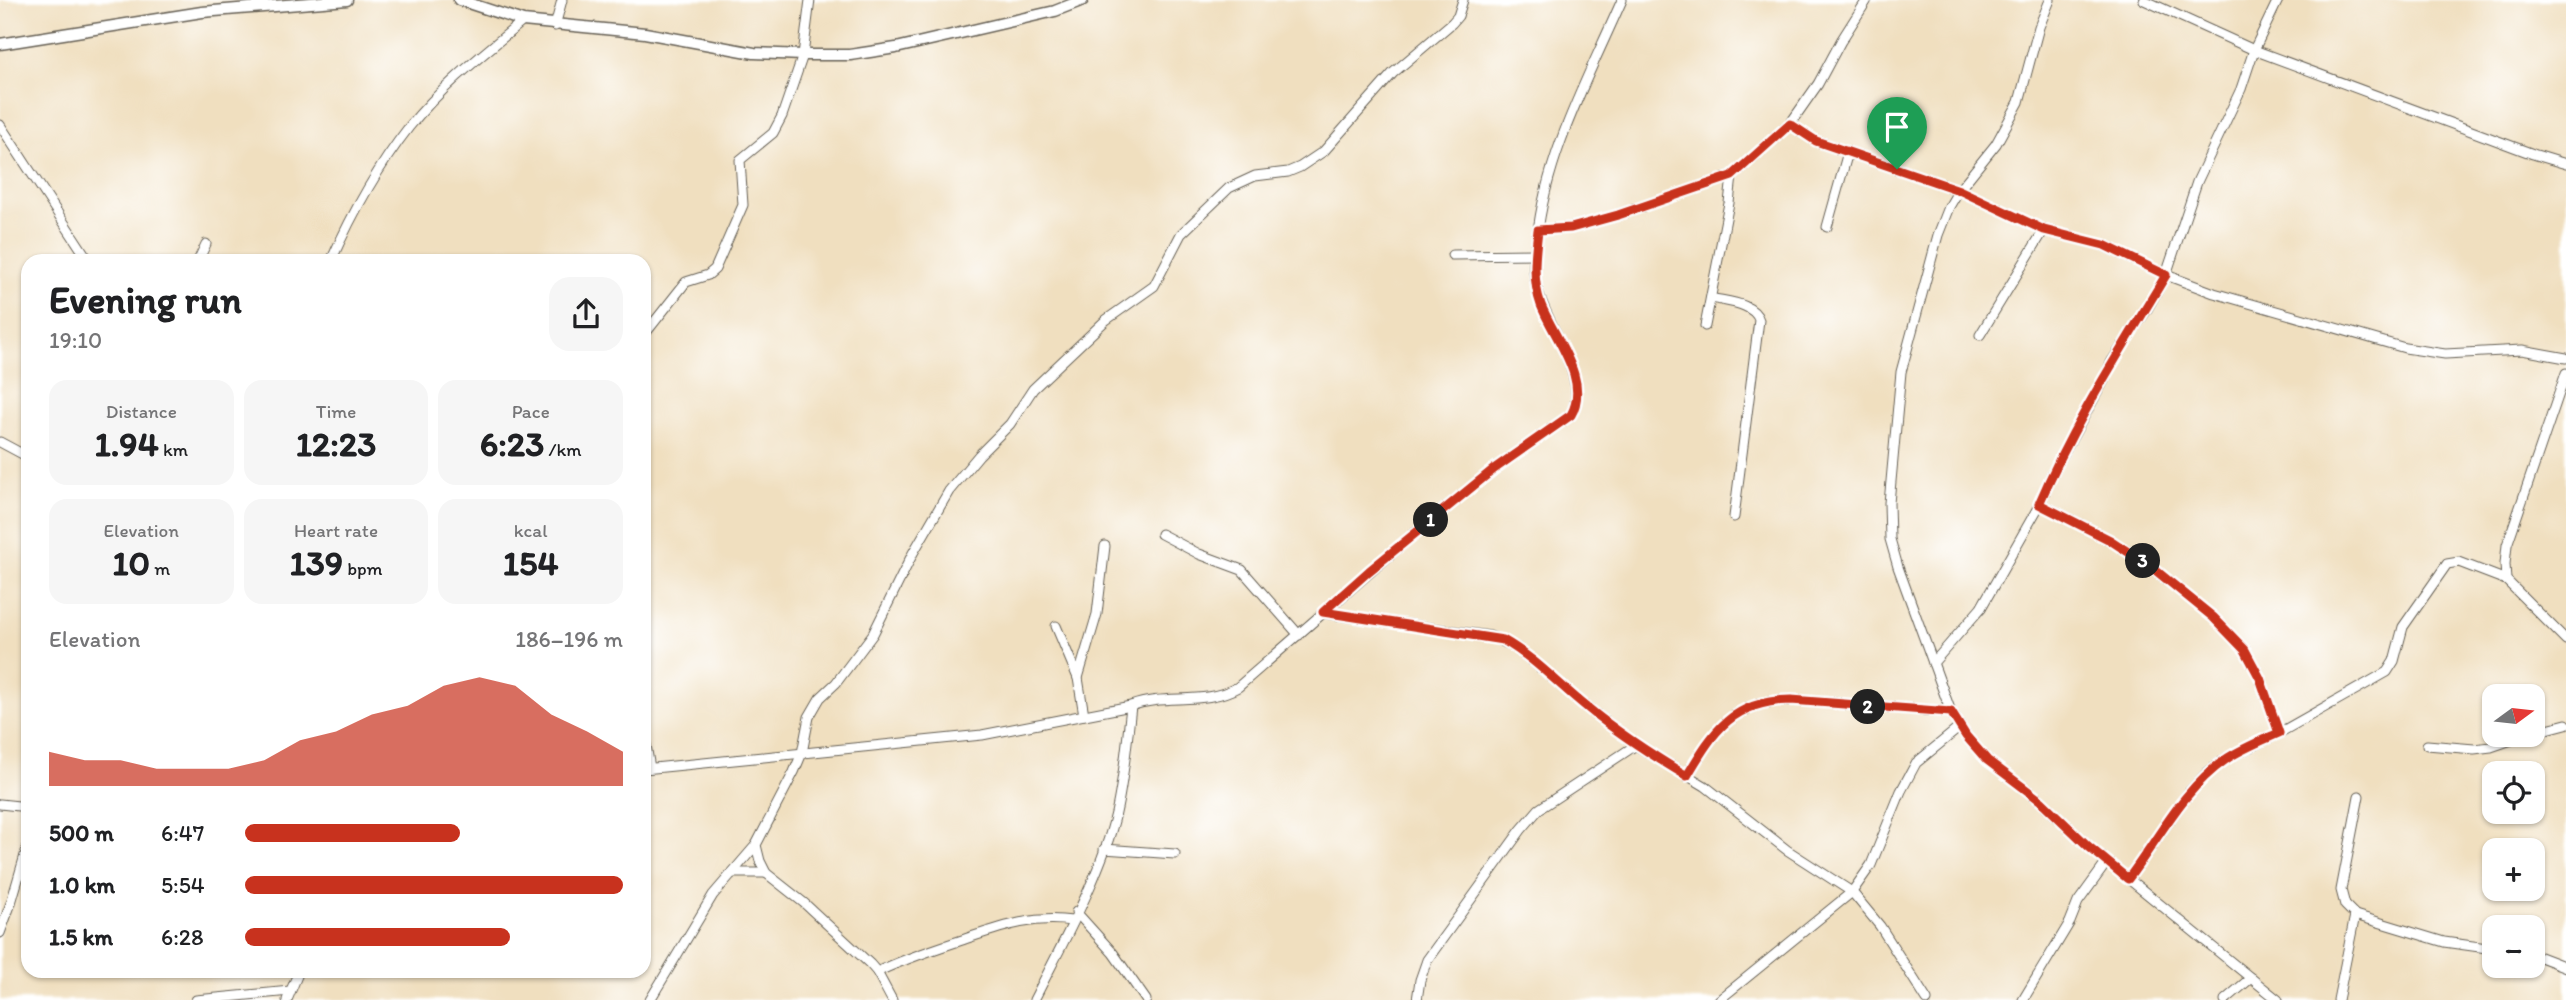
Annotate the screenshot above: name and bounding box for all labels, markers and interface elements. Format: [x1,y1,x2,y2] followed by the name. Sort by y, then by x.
[1867,97,1927,169] pin
[1878,108,1916,146] icon: arrive
[49,277,242,323] text: Evening run
[549,277,623,351] button: share
[49,326,102,354] text: 19:10
[106,400,177,423] text: Distance
[316,400,356,423] text: Time
[512,400,550,423] text: Pace
[95,423,159,465] text: 1.94
[296,423,376,465] text: 12:23
[480,423,544,465] text: 6:23
[159,438,188,461] text: km
[544,438,582,461] text: /km
[1414,503,1448,538] pin: 1
[1426,508,1435,531] text: 1
[104,519,179,542] text: Elevation
[294,519,378,542] text: Heart rate
[514,519,548,542] text: kcal
[112,542,150,584] text: 10
[289,542,343,584] text: 139
[503,542,558,584] text: 154
[2126,544,2160,578] pin: 3
[2137,549,2148,572] text: 3
[150,557,170,580] text: m
[343,557,383,580] text: bpm
[49,625,140,653] text: Elevation
[515,625,623,653] text: 186–196 m
[2482,684,2544,747] north arrow
[2482,684,2545,978] map controls
[1850,690,1885,724] pin: 2
[1863,695,1873,718] text: 2
[2482,761,2545,824] button: locate
[49,819,114,847] text: 500 m
[161,819,204,847] text: 6:47
[2482,838,2545,901] button: +
[49,871,115,899] text: 1.0 km
[161,871,205,899] text: 5:54
[2482,915,2545,978] button: −
[49,923,113,951] text: 1.5 km
[161,923,204,951] text: 6:28

